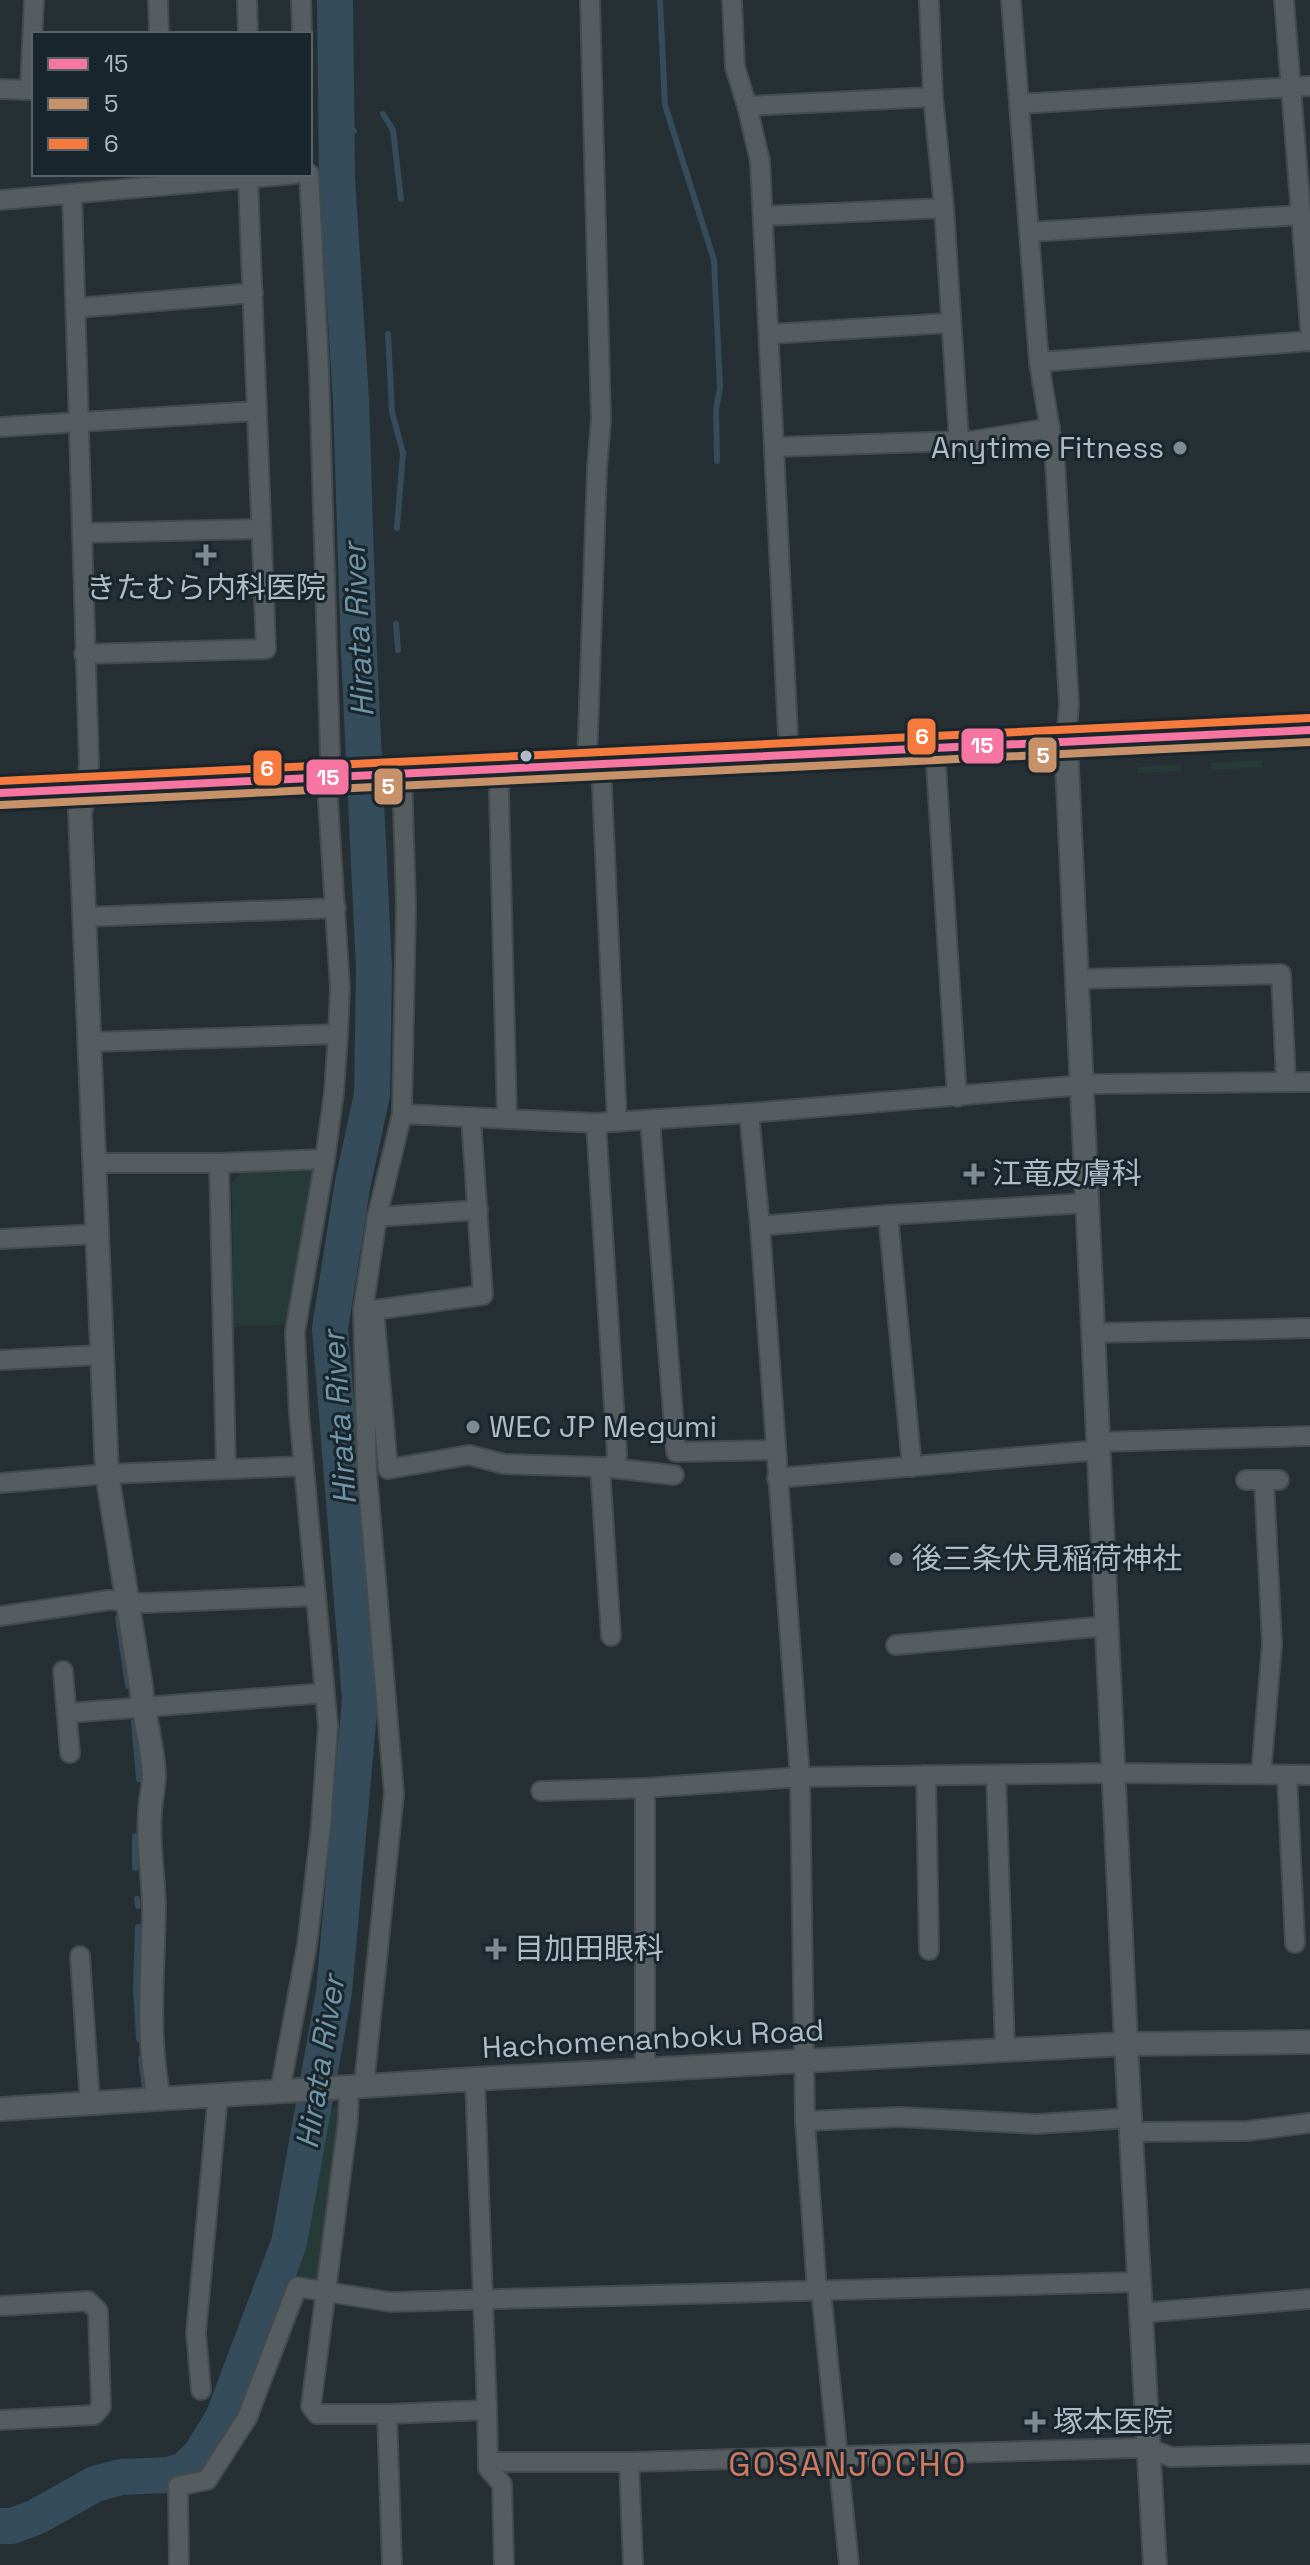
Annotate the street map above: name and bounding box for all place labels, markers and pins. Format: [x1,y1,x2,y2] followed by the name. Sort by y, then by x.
[931,428,1164,467] place label: Anytime Fitness
[1171,439,1189,457] marker: Anytime Fitness
[195,544,217,566] marker: きたむら内科医院
[86,568,326,607] place label: きたむら内科医院
[518,748,534,764] unlabelled marker
[992,1154,1142,1193] place label: 江竜皮膚科
[963,1163,985,1185] marker: 江竜皮膚科
[489,1407,717,1446] place label: WEC JP Megumi
[464,1418,482,1436] marker: WEC JP Megumi
[912,1539,1182,1578] place label: 後三条伏見稲荷神社
[887,1550,905,1568] marker: 後三条伏見稲荷神社
[514,1929,664,1968] place label: 目加田眼科
[485,1938,507,1960] marker: 目加田眼科
[1053,2402,1173,2441] place label: 塚本医院
[1024,2411,1046,2433] marker: 塚本医院

